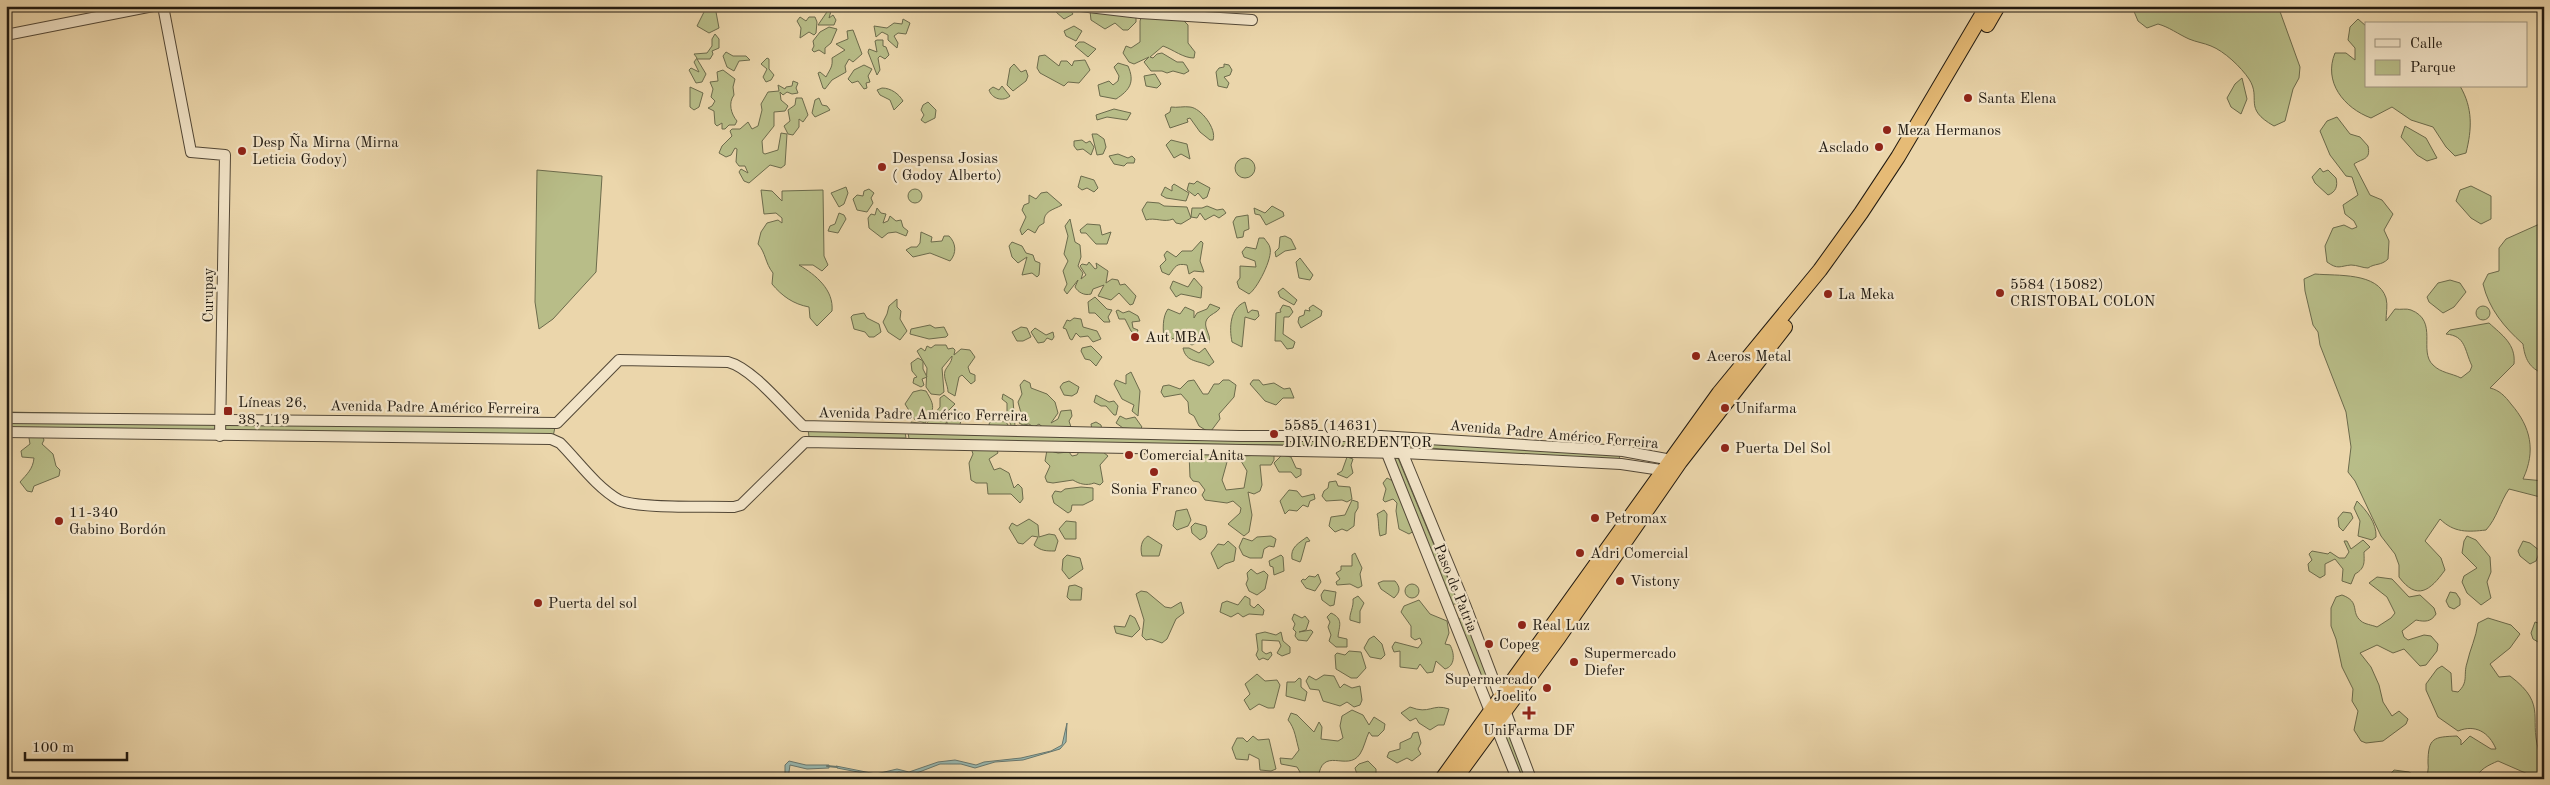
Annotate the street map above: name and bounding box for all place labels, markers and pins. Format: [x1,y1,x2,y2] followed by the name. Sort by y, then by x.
[1962,92,1974,104] marker: Santa Elena
[1978,92,2057,107] place label: Santa Elena
[1881,124,1893,136] marker: Meza Hermanos
[1897,124,2001,139] place label: Meza Hermanos
[252,133,399,168] place label: Desp Ña Mirna (Mirna Leticia Godoy)
[1818,141,1869,156] place label: Asclado
[1873,141,1885,153] marker: Asclado
[236,145,248,157] marker: Desp Ña Mirna (Mirna Leticia Godoy)
[892,152,1002,184] place label: Despensa Josias ( Godoy Alberto)
[876,161,888,173] marker: Despensa Josias ( Godoy Alberto)
[2010,278,2156,310] place label: 5584 (15082) CRISTOBAL COLON
[1994,287,2006,299] marker: 5584 (15082) CRISTOBAL COLON
[1822,288,1834,300] marker: La Meka
[1838,288,1895,303] place label: La Meka
[1129,331,1141,343] marker: Aut MBA
[1145,331,1208,346] place label: Aut MBA
[1690,350,1702,362] marker: Aceros Metal
[1706,350,1791,365] place label: Aceros Metal
[238,396,307,428] place label: Líneas 26, 38, 119
[1719,402,1731,414] marker: Unifarma
[1735,402,1797,417] place label: Unifarma
[222,405,234,417] marker: Líneas 26, 38, 119
[1284,419,1432,451] place label: 5585 (14631) DIVINO REDENTOR
[1268,428,1280,440] marker: 5585 (14631) DIVINO REDENTOR
[1719,442,1731,454] marker: Puerta Del Sol
[1735,442,1831,457] place label: Puerta Del Sol
[1123,449,1135,461] marker: Comercial Anita
[1139,449,1245,464] place label: Comercial Anita
[1148,466,1160,478] marker: Sonia Franco
[1111,483,1197,498] place label: Sonia Franco
[69,506,166,538] place label: 11-340 Gabino Bordón
[1589,512,1601,524] marker: Petromax
[1605,512,1667,527] place label: Petromax
[53,515,65,527] marker: 11-340 Gabino Bordón
[1574,547,1586,559] marker: Adri Comercial
[1590,547,1688,562] place label: Adri Comercial
[1614,575,1626,587] marker: Vistony
[1630,575,1680,590] place label: Vistony
[532,597,544,609] marker: Puerta del sol
[548,597,637,612] place label: Puerta del sol
[1516,619,1528,631] marker: Real Luz
[1532,619,1590,634] place label: Real Luz
[1483,638,1495,650] marker: Copeg
[1499,638,1539,653] place label: Copeg
[1584,647,1676,679] place label: Supermercado Diefer
[1568,656,1580,668] marker: Supermercado Diefer
[1445,673,1537,705] place label: Supermercado Joelito
[1541,682,1553,694] marker: Supermercado Joelito
[1523,707,1535,719] marker: UniFarma DF
[1483,724,1575,739] place label: UniFarma DF

